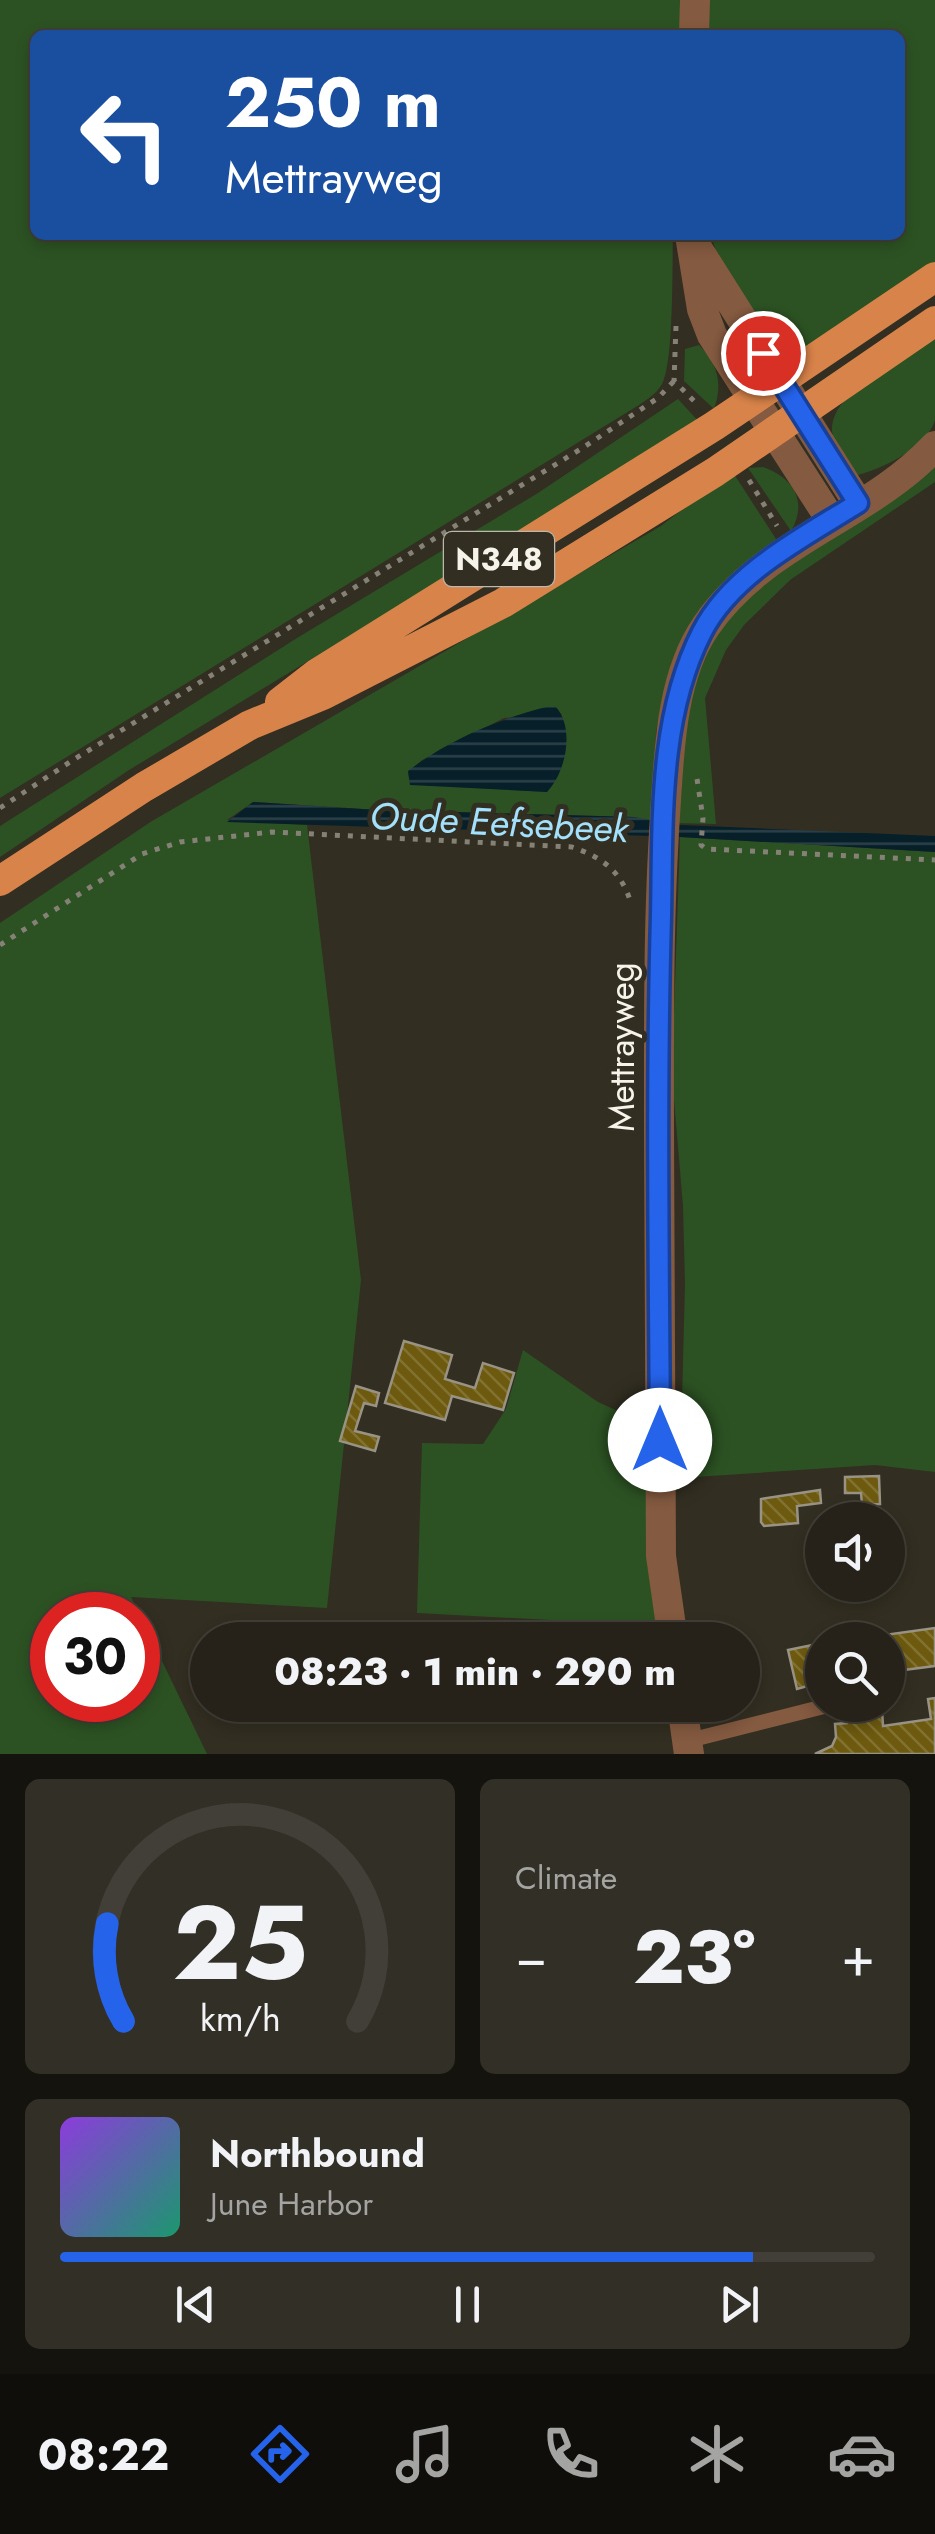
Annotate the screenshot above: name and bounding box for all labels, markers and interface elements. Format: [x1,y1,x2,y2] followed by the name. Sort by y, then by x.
[225,52,441,153] text: 250 m
[60,70,190,200] icon: left
[225,145,443,210] text: Mettrayweg
[721,311,806,396] pin
[736,326,791,381] icon: arrive
[444,532,554,586] road number: N348
[368,788,631,856] water label: Oude Eefsebeek
[597,962,647,1132] street label: Mettrayweg
[608,1388,712,1492] position arrow
[805,1502,905,1722] map controls
[805,1502,905,1602] button: sound
[30,1592,160,1722] speed limit sign: 30
[805,1622,905,1722] button: search
[274,1644,676,1699] text: 08:23 · 1 min · 290 m
[515,1855,617,1901] text: Climate
[172,1868,308,2018] text: 25
[633,1903,755,2011] text: 23°
[515,1917,547,1997] text: −
[841,1917,875,1997] text: +
[200,1993,280,2044] text: km/h
[210,2126,425,2181] text: Northbound
[210,2181,373,2227] text: June Harbor
[168,2277,223,2332] icon: previous
[440,2277,495,2332] icon: pause
[712,2277,767,2332] icon: next
[245,2419,315,2489] icon: directions
[390,2419,460,2489] icon: music
[536,2419,606,2489] icon: phone
[682,2419,752,2489] icon: climate
[827,2419,897,2489] icon: car
[38,2422,169,2487] text: 08:22

